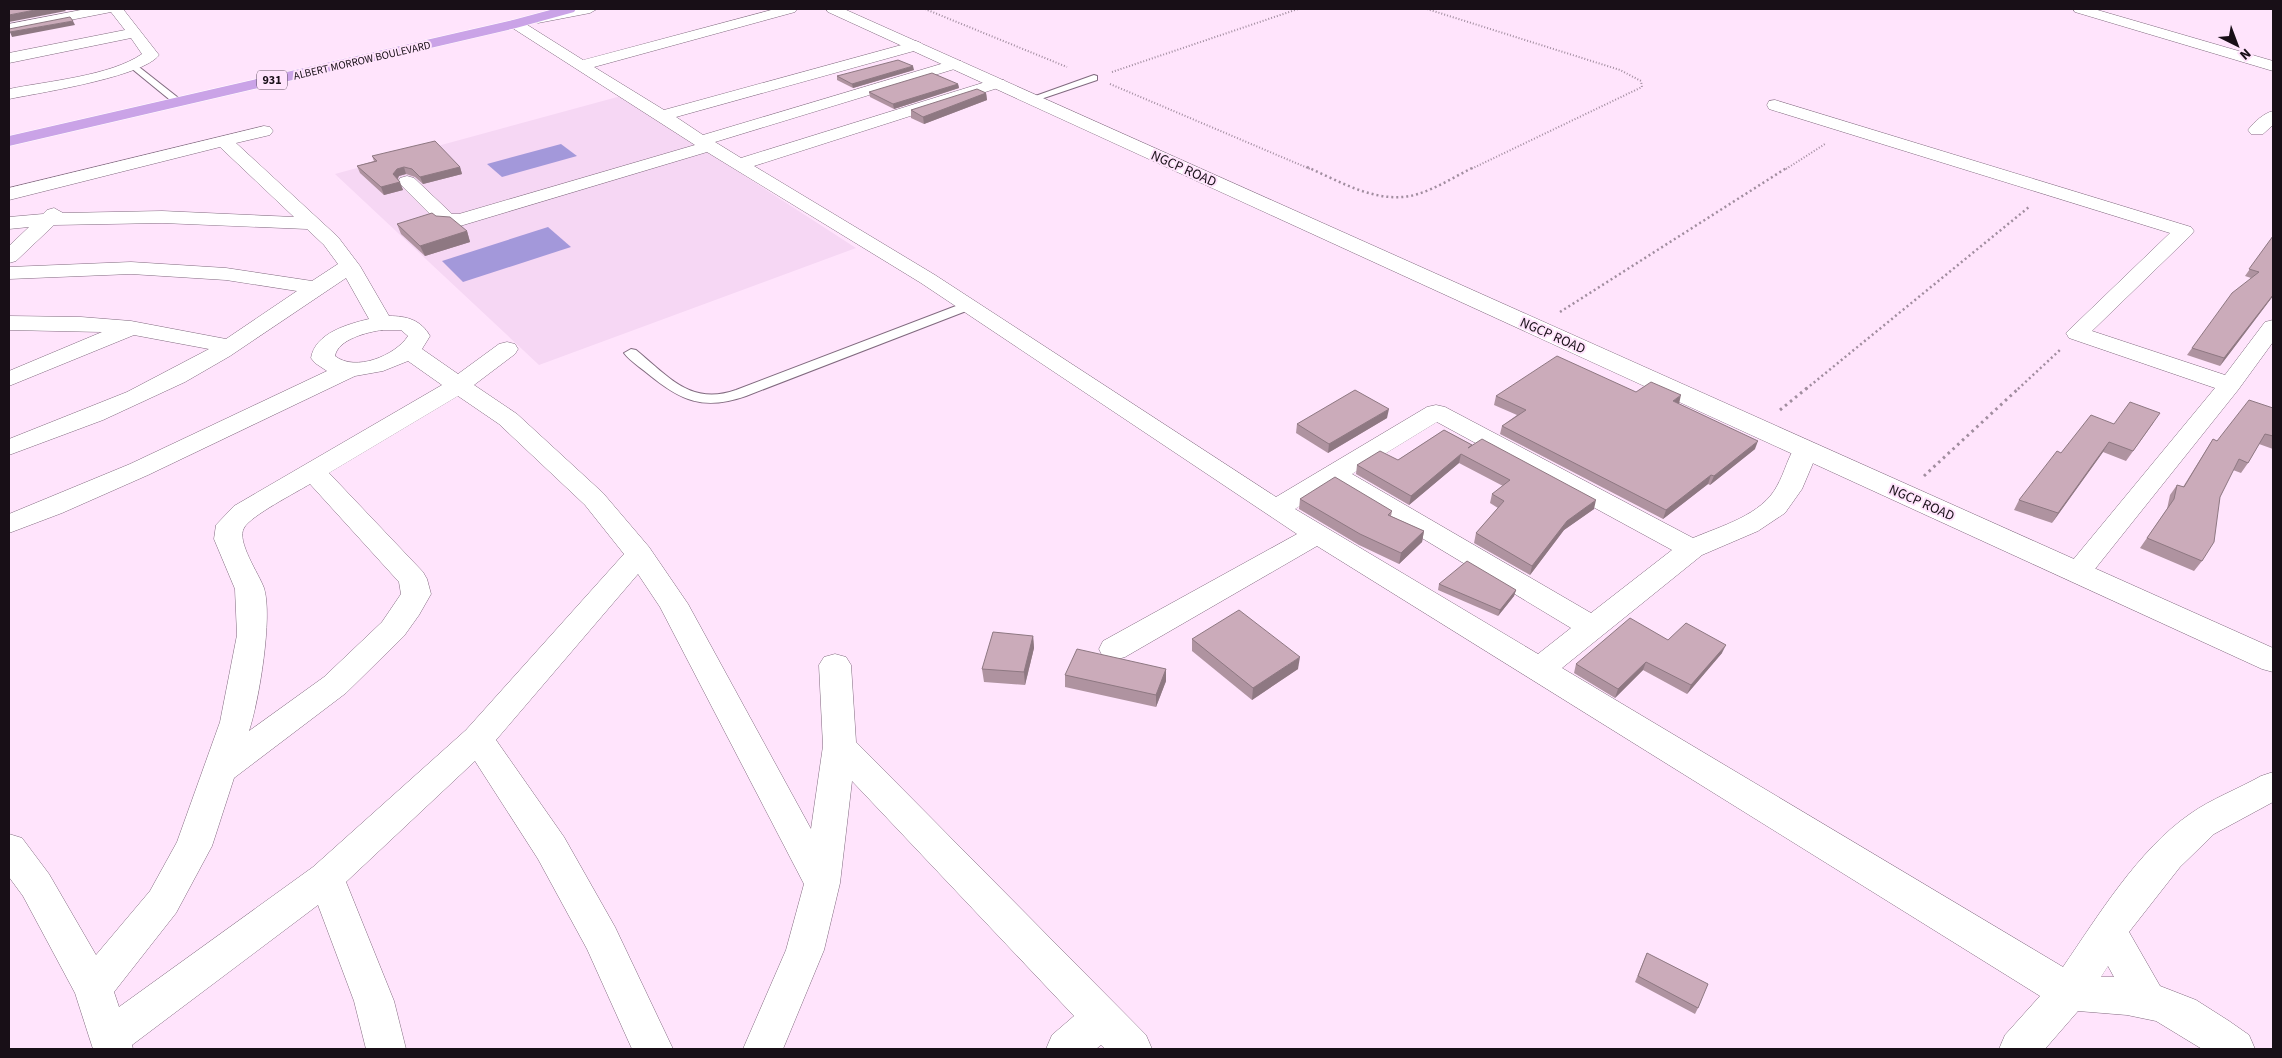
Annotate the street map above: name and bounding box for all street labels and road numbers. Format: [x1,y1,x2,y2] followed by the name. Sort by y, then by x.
[292,37,432,84] street label: ALBERT MORROW BOULEVARD
[257,70,287,90] road number: 931
[1148,146,1220,192] street label: NGCP ROAD
[1517,313,1589,359] street label: NGCP ROAD
[1886,480,1958,526] street label: NGCP ROAD

